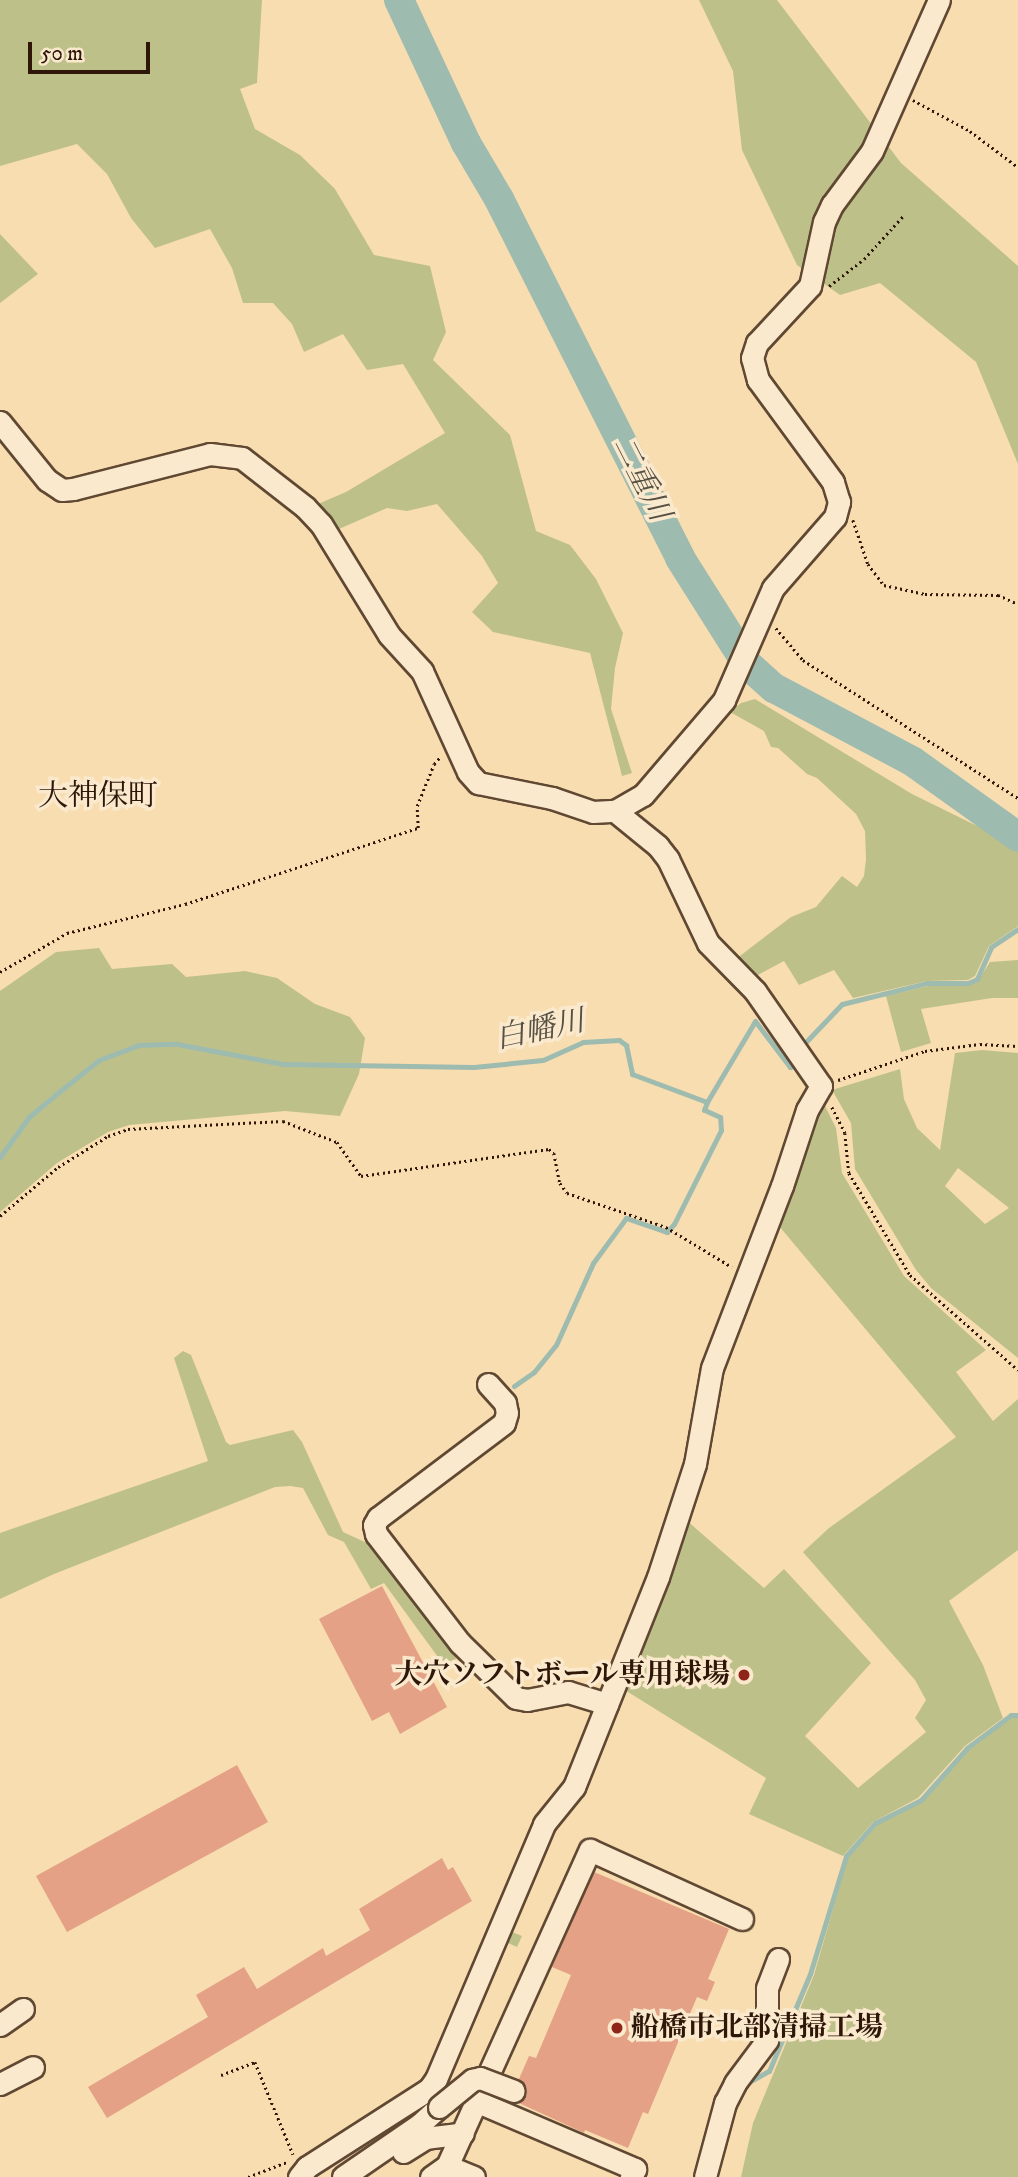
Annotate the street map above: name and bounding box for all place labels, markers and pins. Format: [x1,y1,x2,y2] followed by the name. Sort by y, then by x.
[394,1658,730,1692] place label: 大穴ソフトボール専用球場
[736,1667,752,1683] marker: 大穴ソフトボール専用球場
[631,2011,883,2045] place label: 船橋市北部清掃工場
[609,2020,625,2036] marker: 船橋市北部清掃工場

